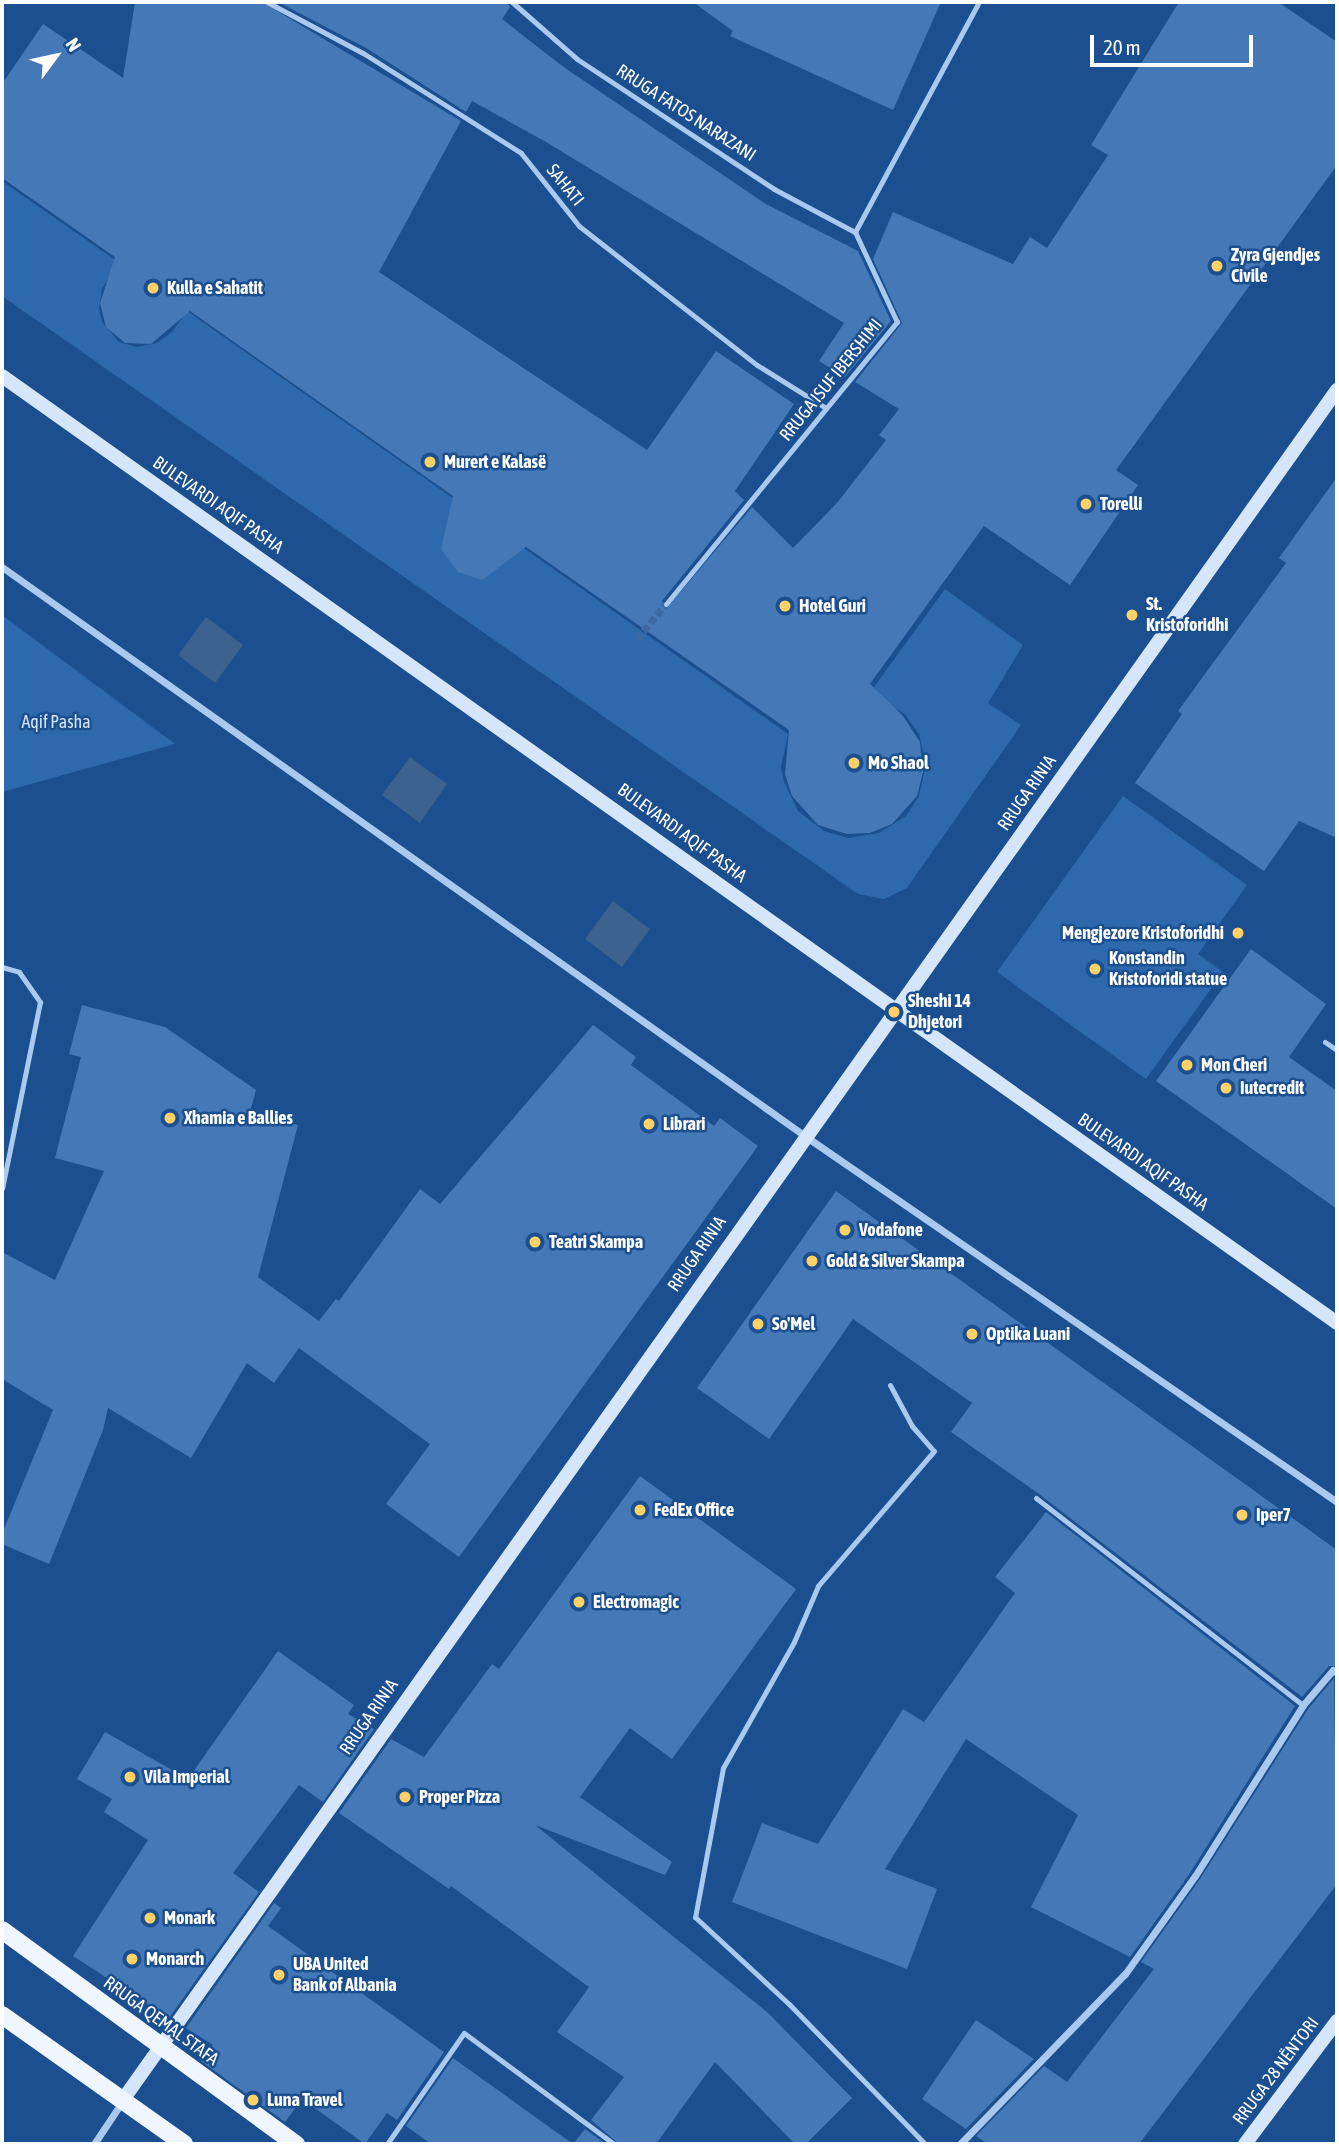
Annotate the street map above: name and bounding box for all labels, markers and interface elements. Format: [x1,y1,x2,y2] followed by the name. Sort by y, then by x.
[21,21,91,91] north arrow
[1094,21,1257,65] scale bar
[61,34,86,55] text: N
[1103,35,1141,59] text: 20 m
[612,60,760,166] street label: RRUGA FATOS NARAZANI
[542,160,588,210] street label: SAHATI
[1231,245,1320,288] place label: Zyra Gjendjes Civile
[1209,258,1225,274] marker: Zyra Gjendjes Civile
[167,277,263,299] place label: Kulla e Sahatit
[145,280,161,296] marker: Kulla e Sahatit
[775,315,887,445] street label: RRUGA ISUF IBERSHIMI
[444,451,546,473] place label: Murert e Kalasë
[148,452,288,558] street label: BULEVARDI AQIF PASHA
[422,454,438,470] marker: Murert e Kalasë
[1100,493,1142,515] place label: Torelli
[1078,496,1094,512] marker: Torelli
[1146,594,1228,636] place label: St. Kristoforidhi
[799,595,866,617] place label: Hotel Guri
[777,598,793,614] marker: Hotel Guri
[1124,607,1140,623] marker: St. Kristoforidhi
[21,711,91,733] park label: Aqif Pasha
[993,751,1061,835] street label: RRUGA RINIA
[868,752,929,774] place label: Mo Shaol
[846,755,862,771] marker: Mo Shaol
[613,779,751,887] street label: BULEVARDI AQIF PASHA
[1062,922,1224,944] place label: Mengjezore Kristoforidhi
[1230,925,1246,941] marker: Mengjezore Kristoforidhi
[1109,948,1227,990] place label: Konstandin Kristoforidi statue
[1087,961,1103,977] marker: Konstandin Kristoforidi statue
[908,991,971,1034] place label: Sheshi 14 Dhjetori
[886,1004,902,1020] marker: Sheshi 14 Dhjetori
[1201,1054,1267,1076] place label: Mon Cheri
[1179,1057,1195,1073] marker: Mon Cheri
[1240,1077,1304,1099] place label: Iutecredit
[1218,1080,1234,1096] marker: Iutecredit
[184,1107,293,1129] place label: Xhamia e Ballies
[1073,1109,1213,1215] street label: BULEVARDI AQIF PASHA
[162,1110,178,1126] marker: Xhamia e Ballies
[663,1113,705,1135] place label: Librari
[641,1116,657,1132] marker: Librari
[663,1212,731,1296] street label: RRUGA RINIA
[859,1219,923,1241] place label: Vodafone
[837,1222,853,1238] marker: Vodafone
[549,1231,643,1253] place label: Teatri Skampa
[527,1234,543,1250] marker: Teatri Skampa
[826,1250,965,1272] place label: Gold & Silver Skampa
[804,1253,820,1269] marker: Gold & Silver Skampa
[772,1313,815,1335] place label: So'Mel
[750,1316,766,1332] marker: So'Mel
[986,1323,1070,1345] place label: Optika Luani
[964,1326,980,1342] marker: Optika Luani
[654,1499,734,1521] place label: FedEx Office
[632,1502,648,1518] marker: FedEx Office
[1256,1504,1291,1526] place label: Iper7
[1234,1507,1250,1523] marker: Iper7
[593,1591,679,1613] place label: Electromagic
[571,1594,587,1610] marker: Electromagic
[335,1675,403,1759] street label: RRUGA RINIA
[144,1766,229,1788] place label: Vila Imperial
[122,1769,138,1785] marker: Vila Imperial
[419,1786,500,1808] place label: Proper Pizza
[397,1789,413,1805] marker: Proper Pizza
[164,1907,215,1929] place label: Monark
[142,1910,158,1926] marker: Monark
[146,1948,204,1970] place label: Monarch
[124,1951,140,1967] marker: Monarch
[293,1954,397,1996] place label: UBA United Bank of Albania
[271,1967,287,1983] marker: UBA United Bank of Albania
[99,1972,223,2070] street label: RRUGA QEMAL STAFA
[1228,2013,1324,2129] street label: RRUGA 28 NËNTORI
[267,2089,343,2111] place label: Luna Travel
[245,2092,261,2108] marker: Luna Travel

